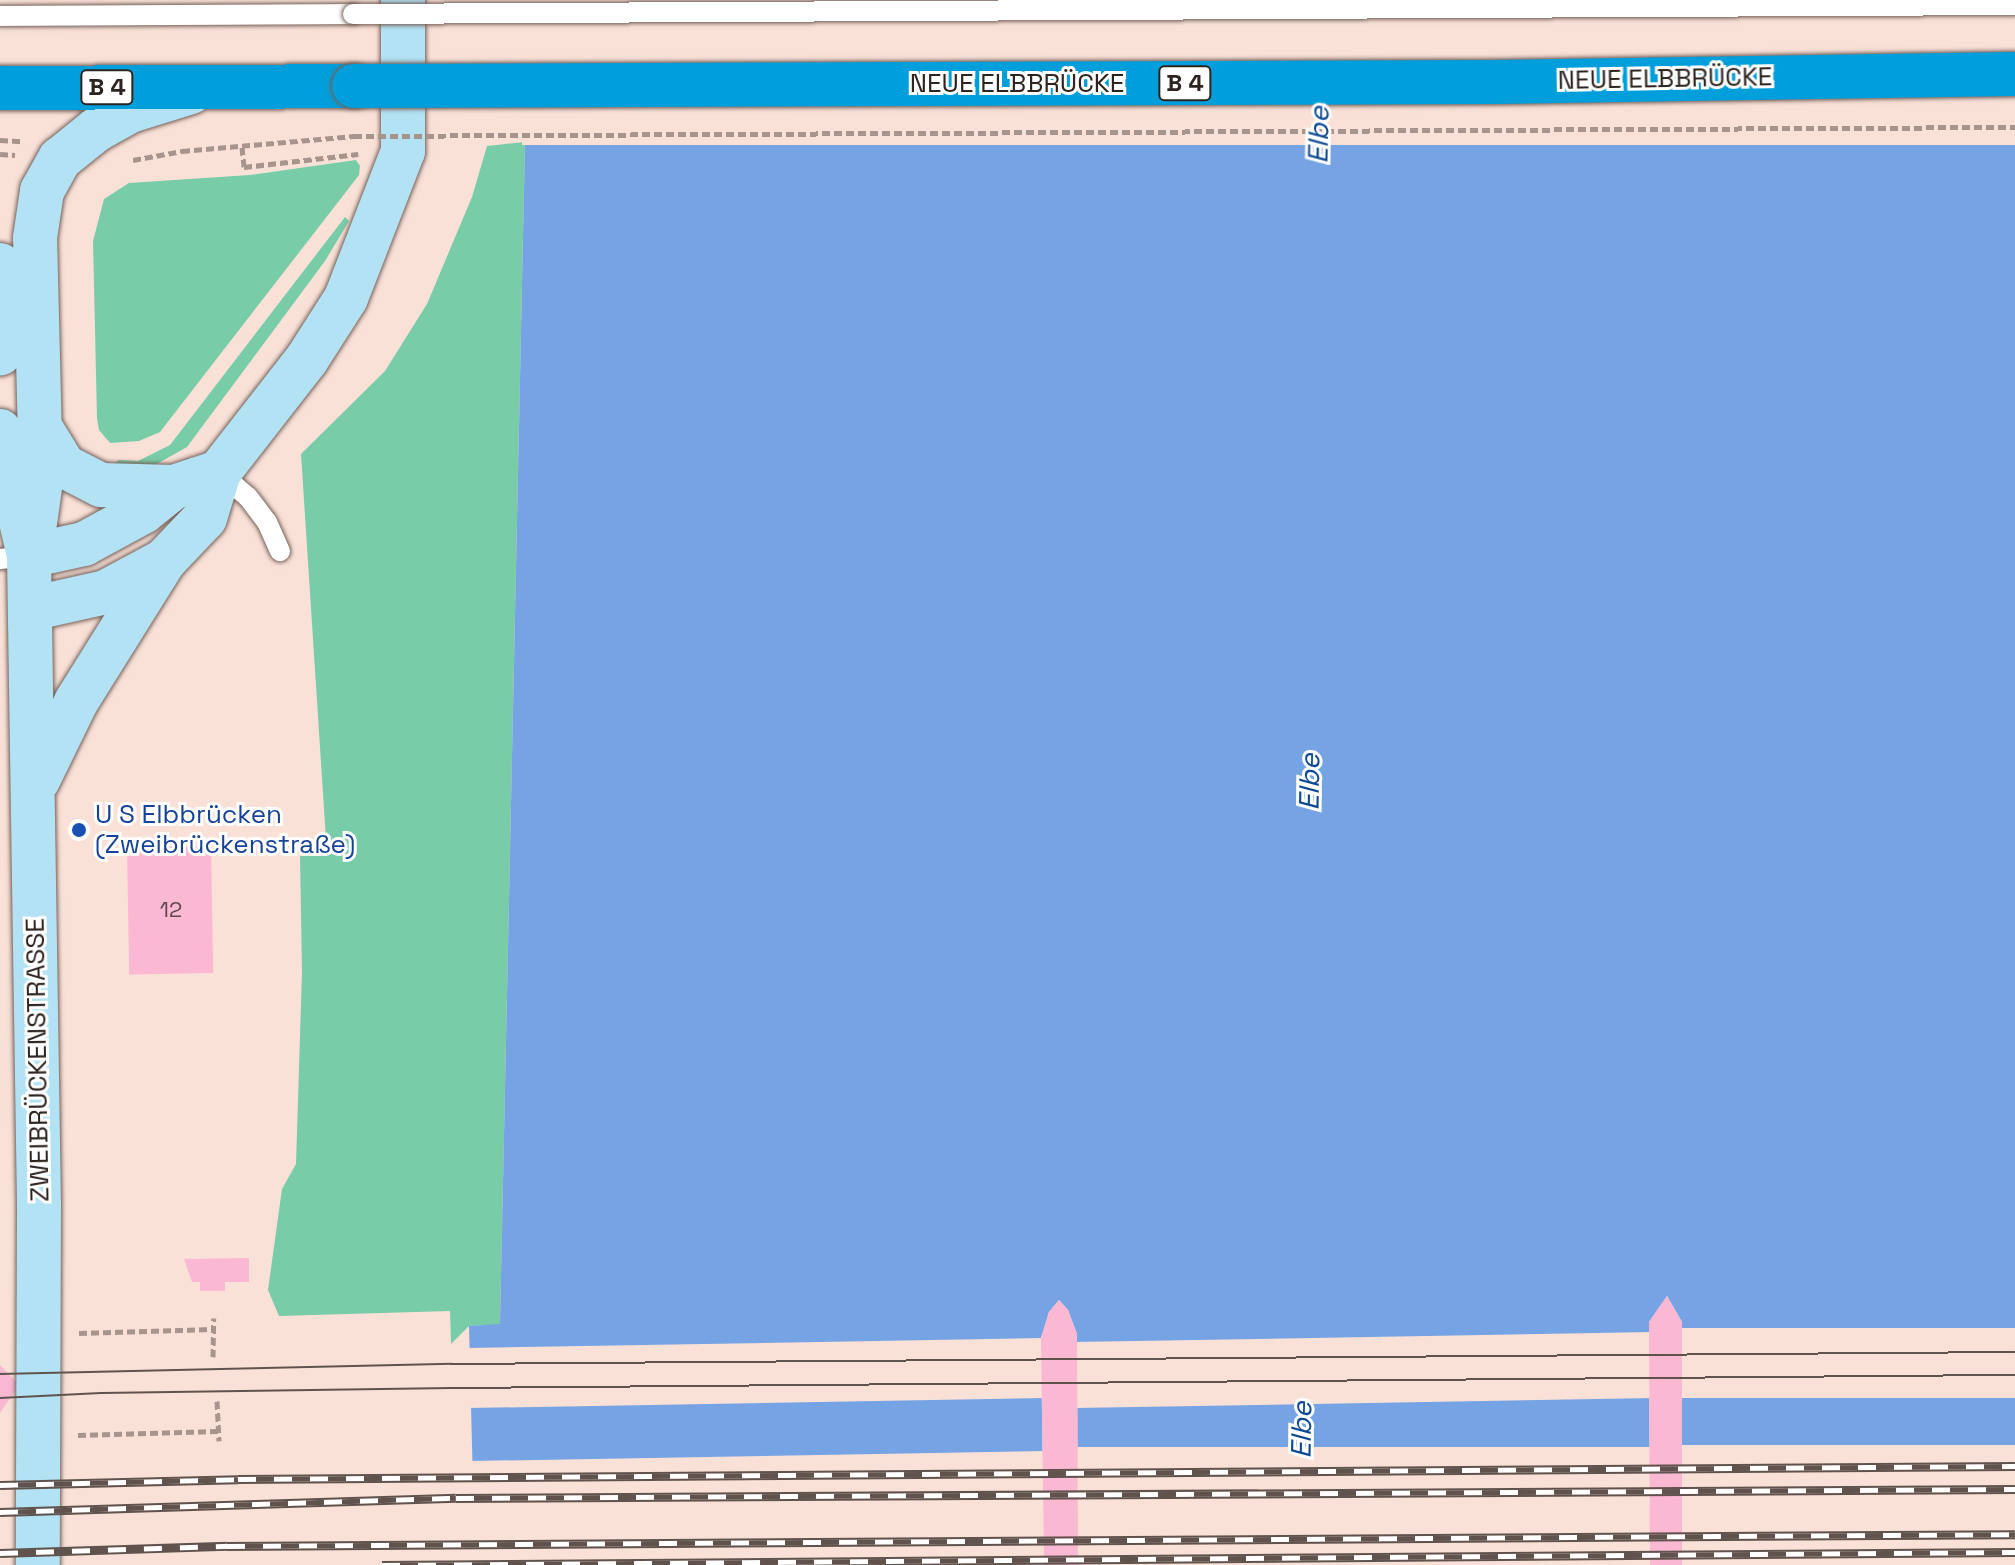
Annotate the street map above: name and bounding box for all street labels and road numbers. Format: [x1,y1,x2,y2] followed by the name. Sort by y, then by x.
[1557,62,1773,96] street label: NEUE ELBBRÜCKE
[1157,63,1213,103] road number: B 4
[79,67,135,107] road number: B 4
[910,68,1124,100] street label: NEUE ELBBRÜCKE
[20,918,56,1202] street label: ZWEIBRÜCKENSTRASSE

